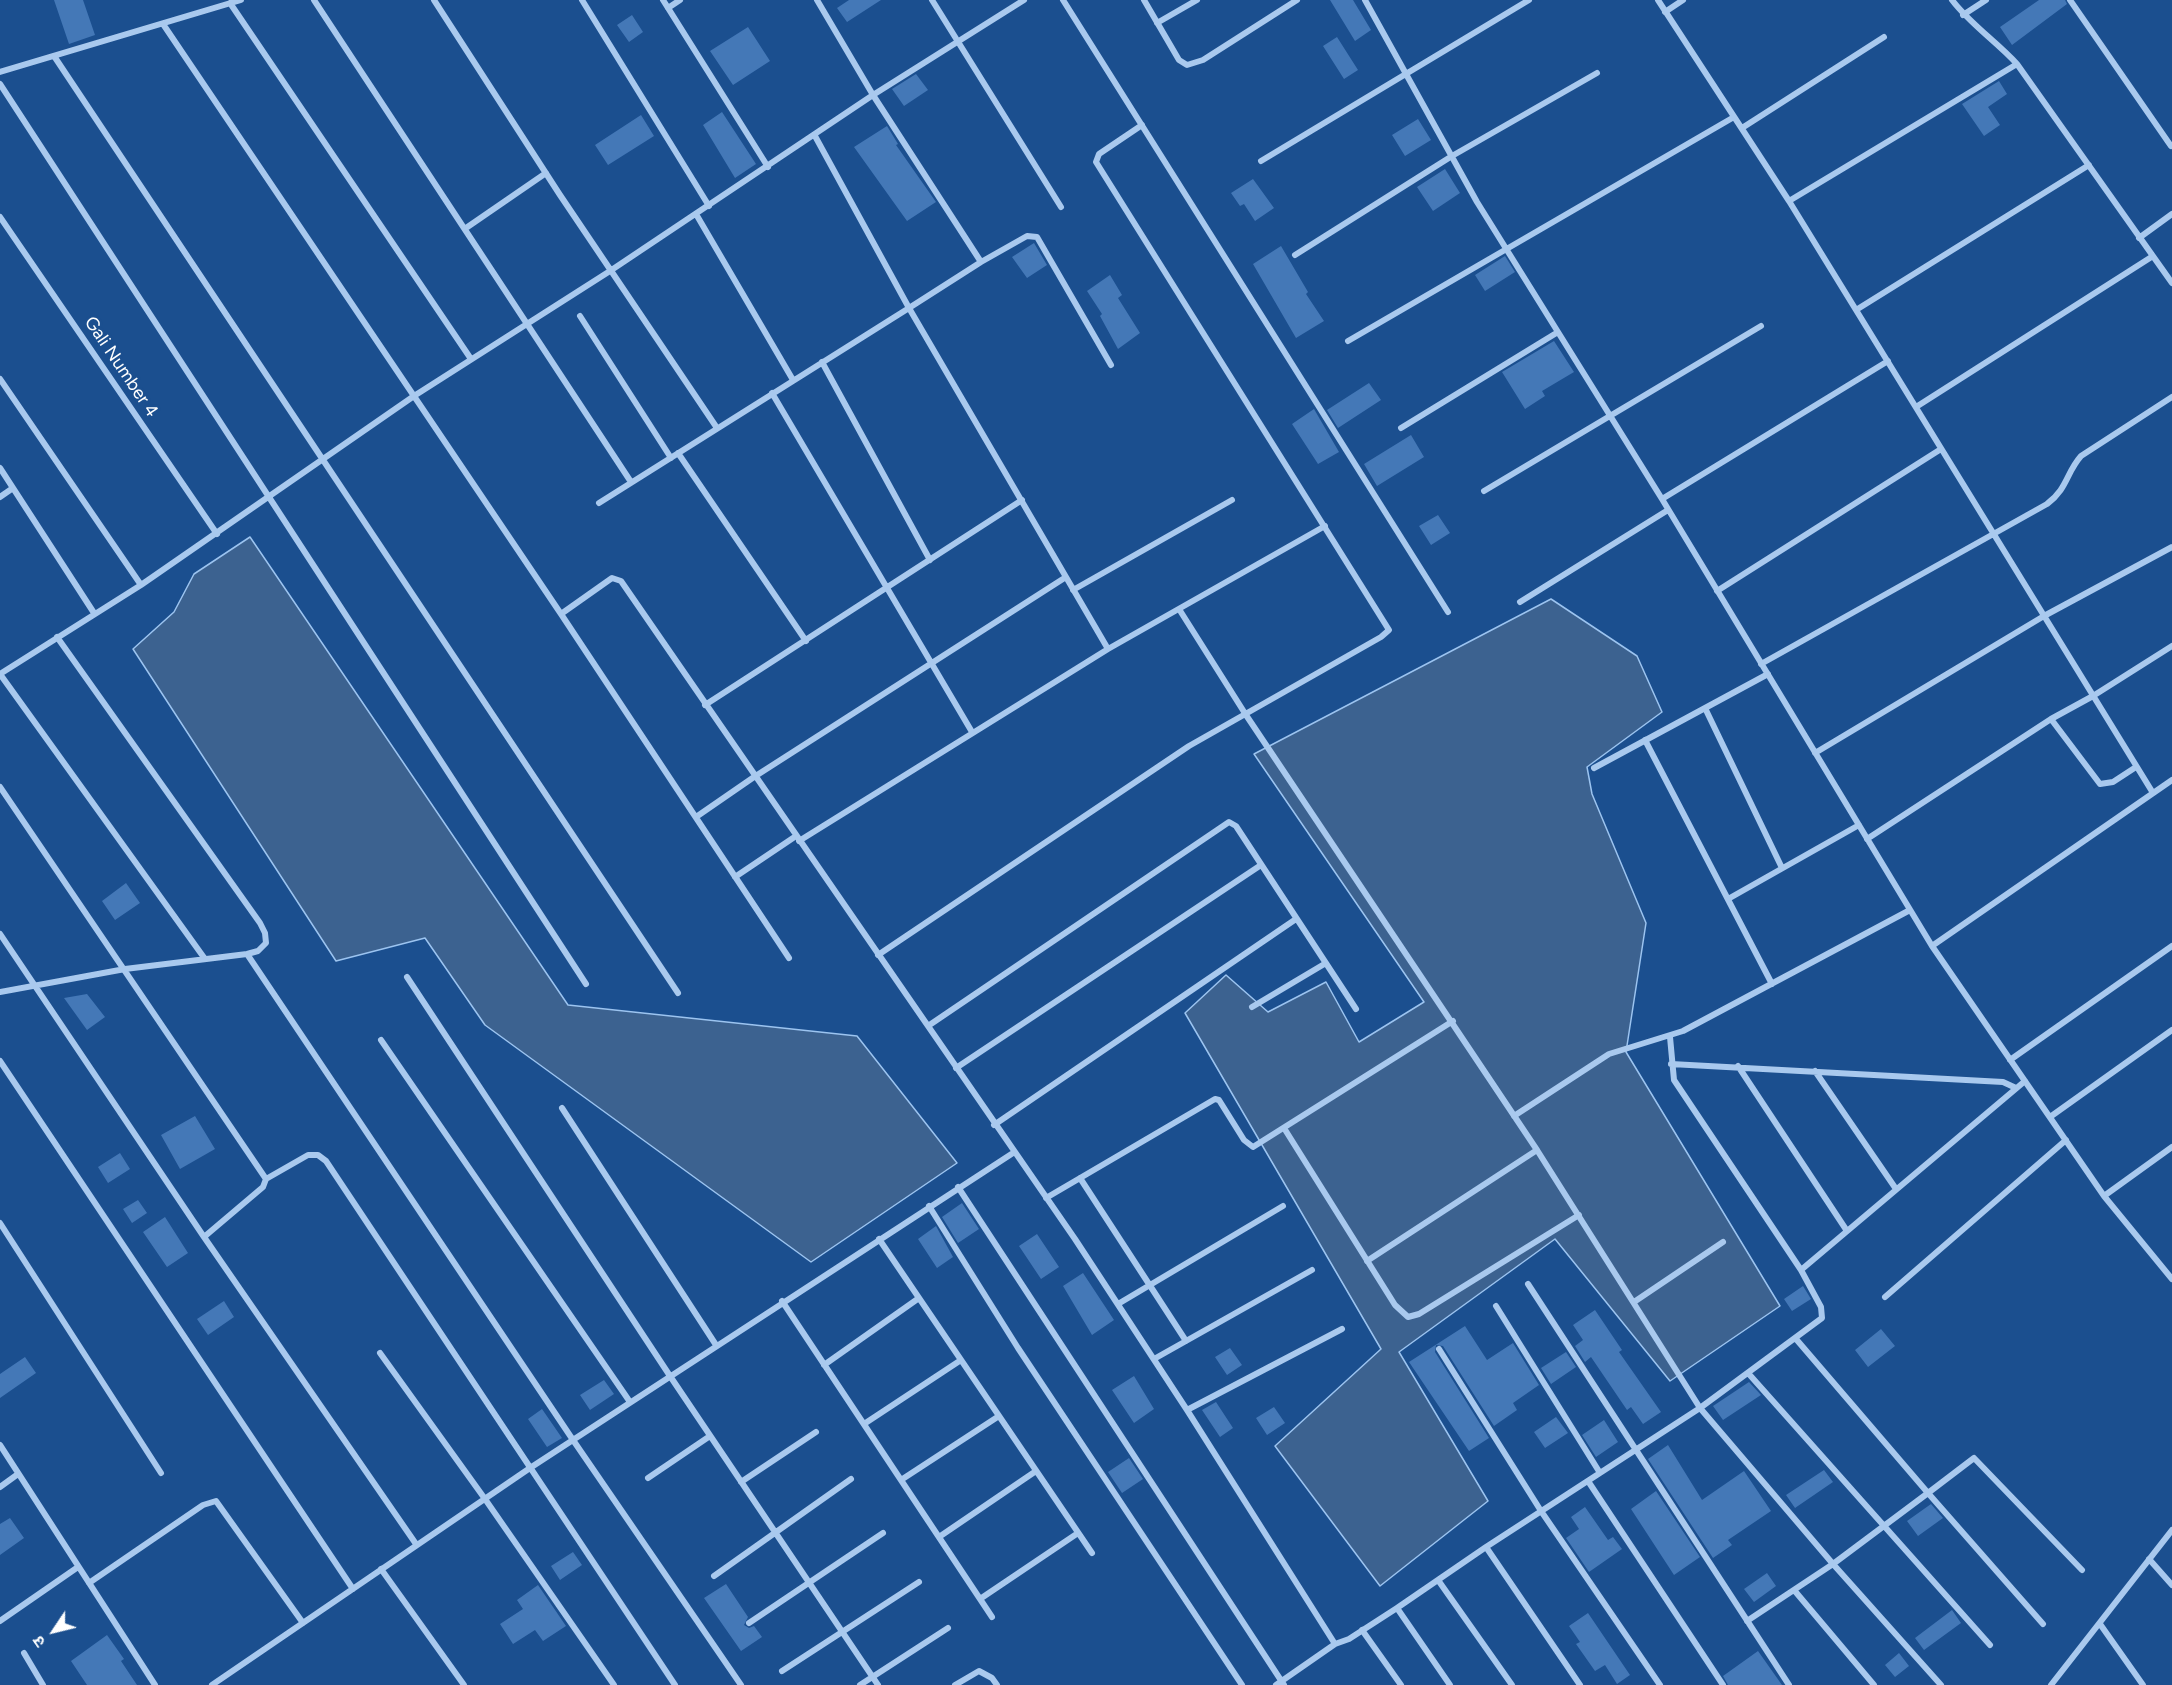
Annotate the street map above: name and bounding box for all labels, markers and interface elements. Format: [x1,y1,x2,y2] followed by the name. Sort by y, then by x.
[79,313,163,421] street label: Gali Number 4
[24,1601,84,1661] north arrow
[28,1632,49,1651] text: उ

